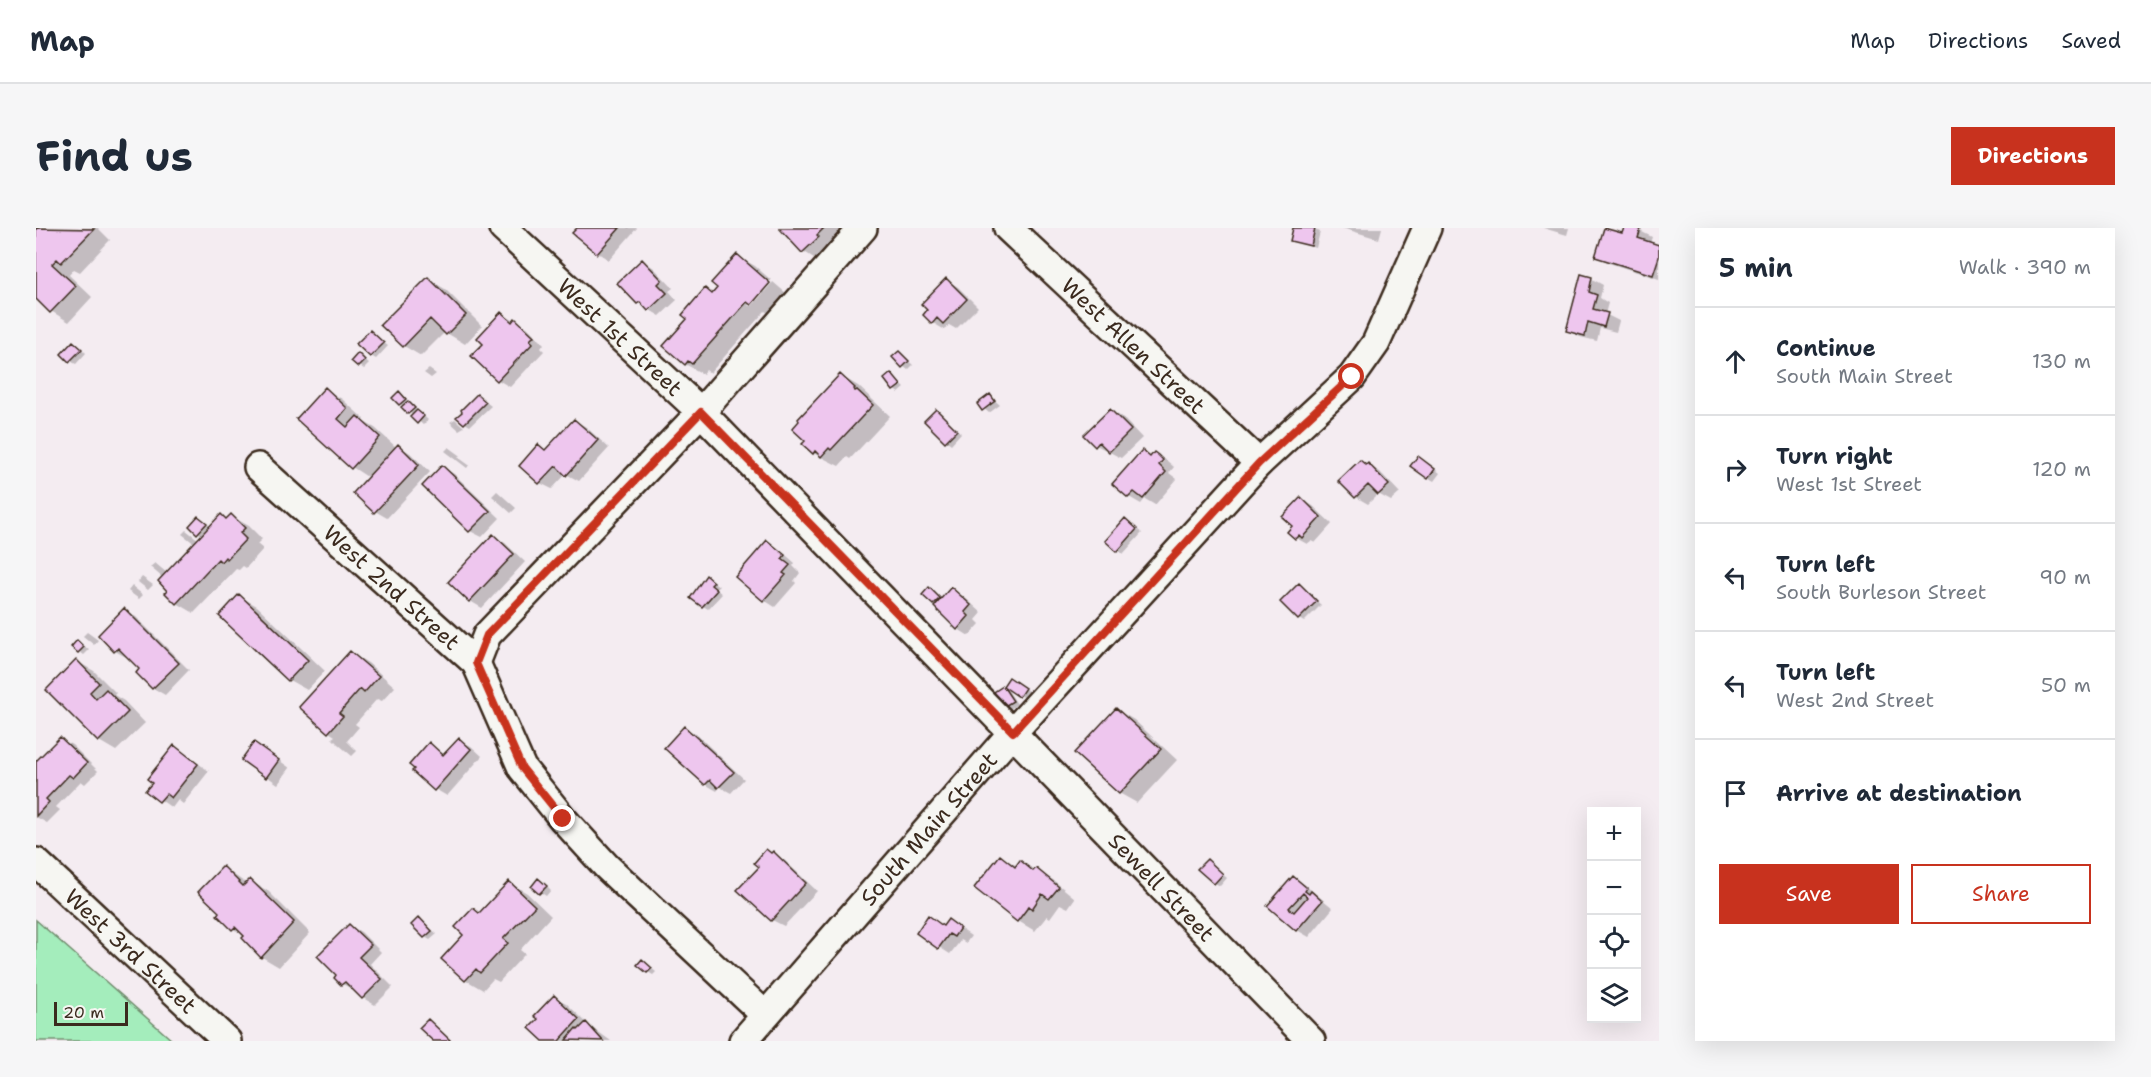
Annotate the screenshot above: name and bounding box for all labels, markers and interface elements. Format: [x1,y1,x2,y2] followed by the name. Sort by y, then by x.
[30,22,95,60] text: Map
[1850,27,1895,55] text: Map
[1928,27,2028,55] text: Directions
[2061,27,2121,55] text: Saved
[1951,127,2115,185] button: Directions
[36,128,193,184] text: Find us
[1719,250,1793,285] text: 5 min
[1959,254,2091,280] text: Walk · 390 m
[1055,271,1212,420] street label: West Allen Street
[551,272,689,402] street label: West 1st Street
[1776,334,1876,363] text: Continue
[1719,345,1752,378] icon: ahead
[2032,348,2091,374] text: 130 m
[1338,363,1364,389] route start
[1776,363,1953,389] text: South Main Street
[1776,442,1893,471] text: Turn right
[1719,453,1752,486] icon: right
[2032,456,2091,482] text: 120 m
[1776,471,1922,497] text: West 1st Street
[317,518,466,656] street label: West 2nd Street
[1776,550,1875,579] text: Turn left
[1719,561,1752,594] icon: left
[2039,564,2091,590] text: 90 m
[1776,579,1987,605] text: South Burleson Street
[1776,658,1875,687] text: Turn left
[1719,669,1752,702] icon: left
[2041,672,2091,698] text: 50 m
[1776,687,1934,713] text: West 2nd Street
[854,746,1004,912] street label: South Main Street
[1719,777,1752,810] icon: arrive
[1776,779,2022,808] text: Arrive at destination
[549,805,575,831] route end
[1587,807,1641,1023] map controls
[1587,807,1641,861] button: +
[1102,826,1221,948] street label: Sewell Street
[1587,861,1641,915] button: −
[1719,864,1899,924] button: Save
[1911,864,2091,924] button: Share
[59,882,203,1020] street label: West 3rd Street
[1587,915,1641,969] button: locate
[1587,969,1641,1023] button: layers
[54,999,128,1026] scale bar
[63,1002,104,1023] text: 20 m

